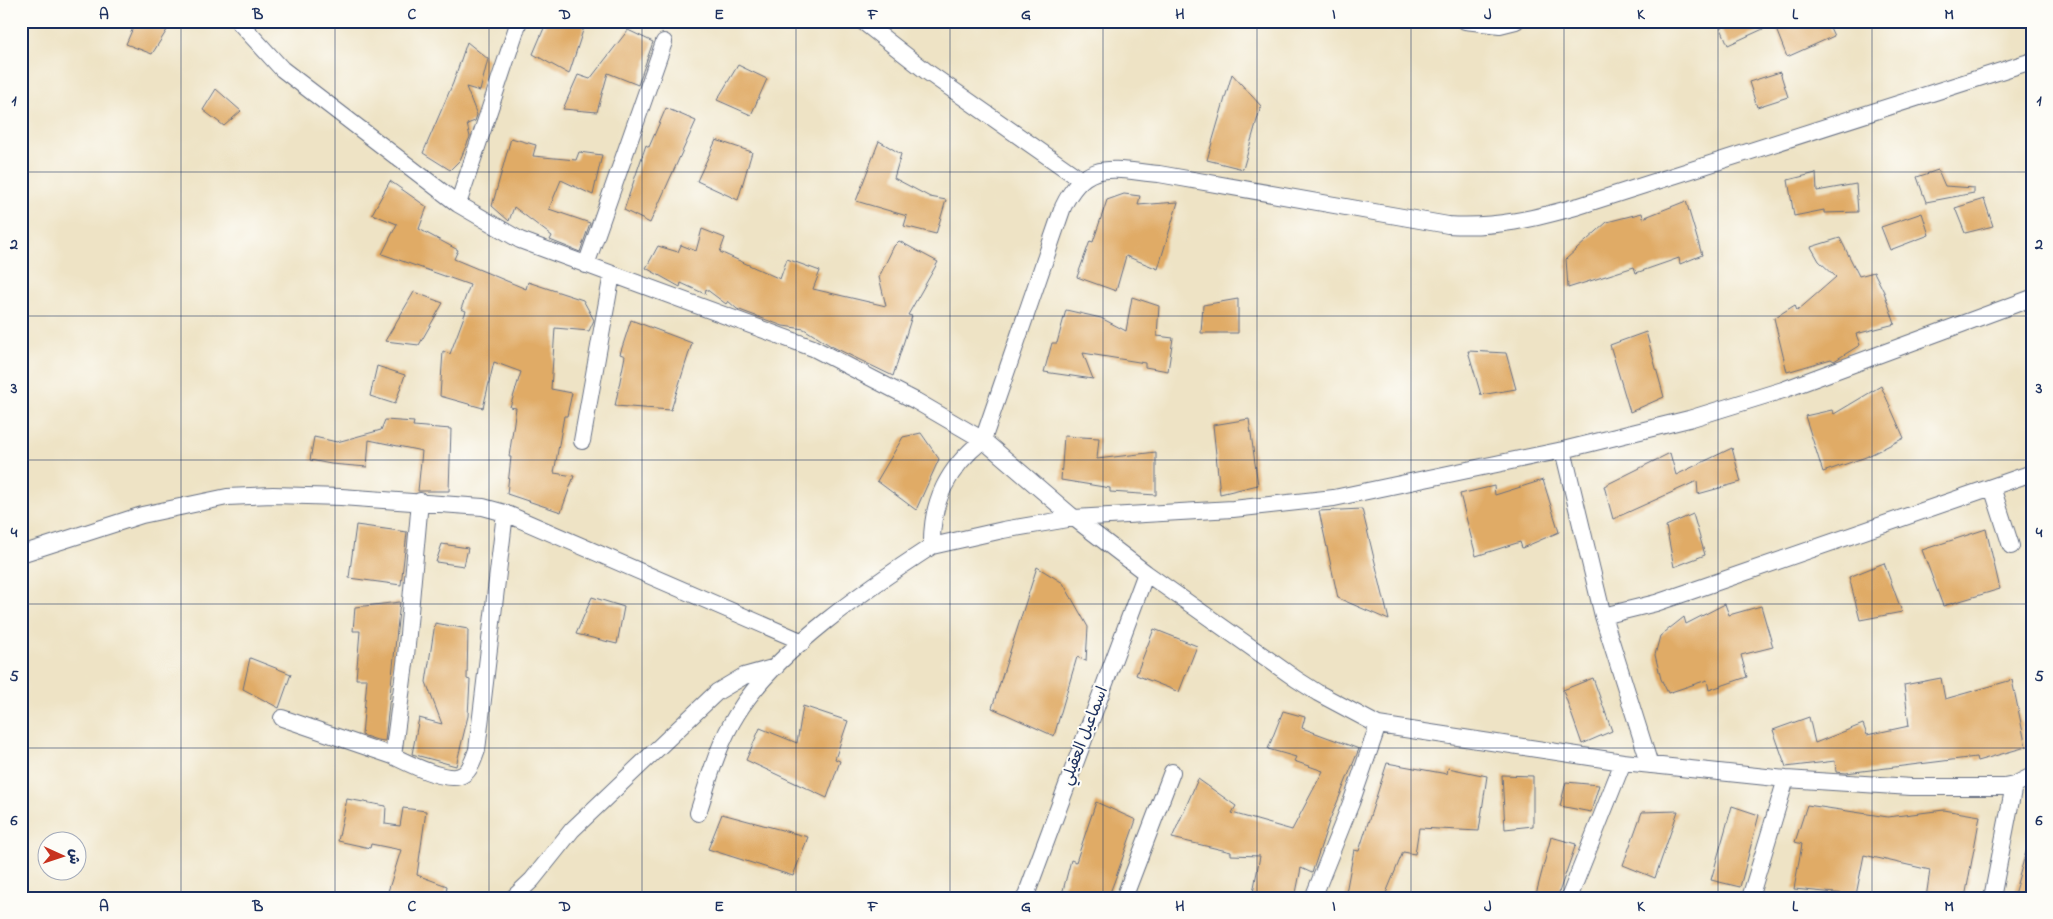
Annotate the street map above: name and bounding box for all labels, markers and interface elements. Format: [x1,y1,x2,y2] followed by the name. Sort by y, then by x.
[99,3,109,27] text: A
[252,3,264,27] text: B
[408,3,417,27] text: C
[558,3,571,27] text: D
[714,3,724,27] text: E
[867,3,879,27] text: F
[1021,3,1031,27] text: G
[1175,3,1185,27] text: H
[1332,3,1336,27] text: I
[1484,3,1492,27] text: J
[1637,3,1646,27] text: K
[1792,3,1799,27] text: L
[1944,3,1954,27] text: M
[11,89,17,113] text: 1
[2036,89,2042,113] text: 1
[9,233,18,257] text: 2
[2034,233,2043,257] text: 2
[10,377,18,401] text: 3
[2035,377,2043,401] text: 3
[10,521,18,545] text: 4
[2035,521,2043,545] text: 4
[9,665,19,689] text: 5
[2034,665,2044,689] text: 5
[1055,683,1116,789] street label: اسماعيل العقيلي
[9,809,18,833] text: 6
[2034,809,2043,833] text: 6
[38,832,88,882] north arrow
[63,848,84,865] text: ش
[99,895,109,919] text: A
[252,895,264,919] text: B
[408,895,417,919] text: C
[558,895,571,919] text: D
[714,895,724,919] text: E
[867,895,879,919] text: F
[1021,895,1031,919] text: G
[1175,895,1185,919] text: H
[1332,895,1336,919] text: I
[1484,895,1492,919] text: J
[1637,895,1646,919] text: K
[1792,895,1799,919] text: L
[1944,895,1954,919] text: M

